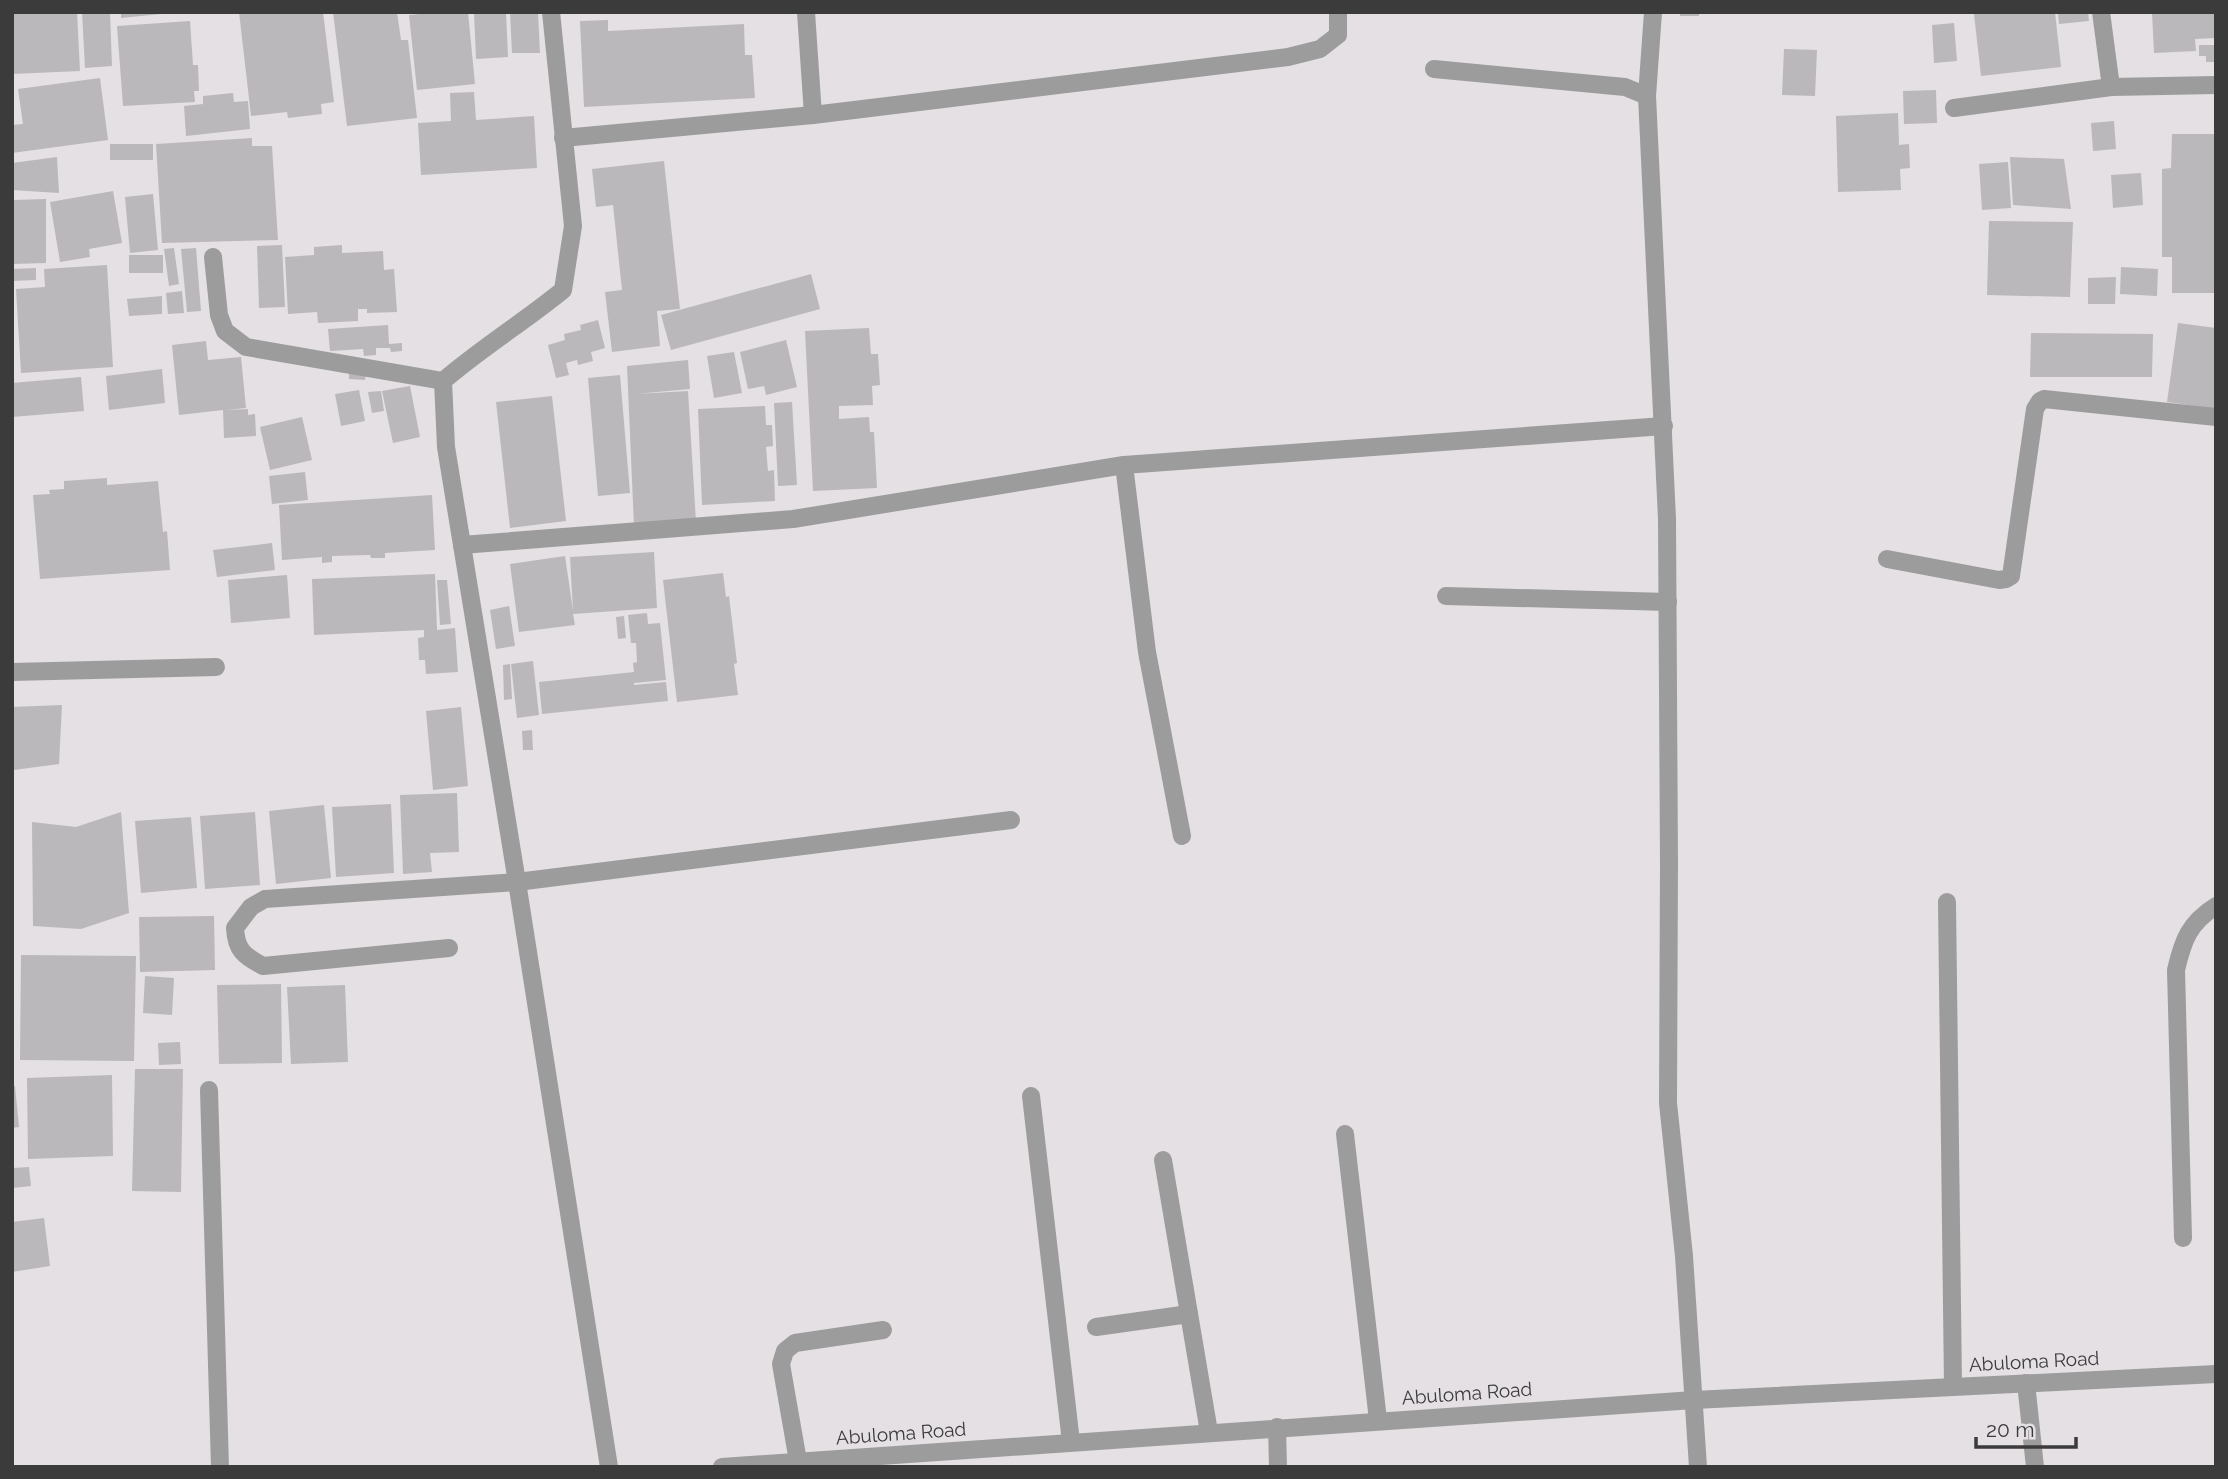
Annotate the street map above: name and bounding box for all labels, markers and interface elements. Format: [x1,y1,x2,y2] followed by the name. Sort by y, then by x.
[1968,1347,2100,1375] street label: Abuloma Road
[1401,1377,1533,1409] street label: Abuloma Road
[1976,1406,2076,1450] scale bar
[835,1417,967,1449] street label: Abuloma Road
[1986,1417,2034,1442] text: 20 m

